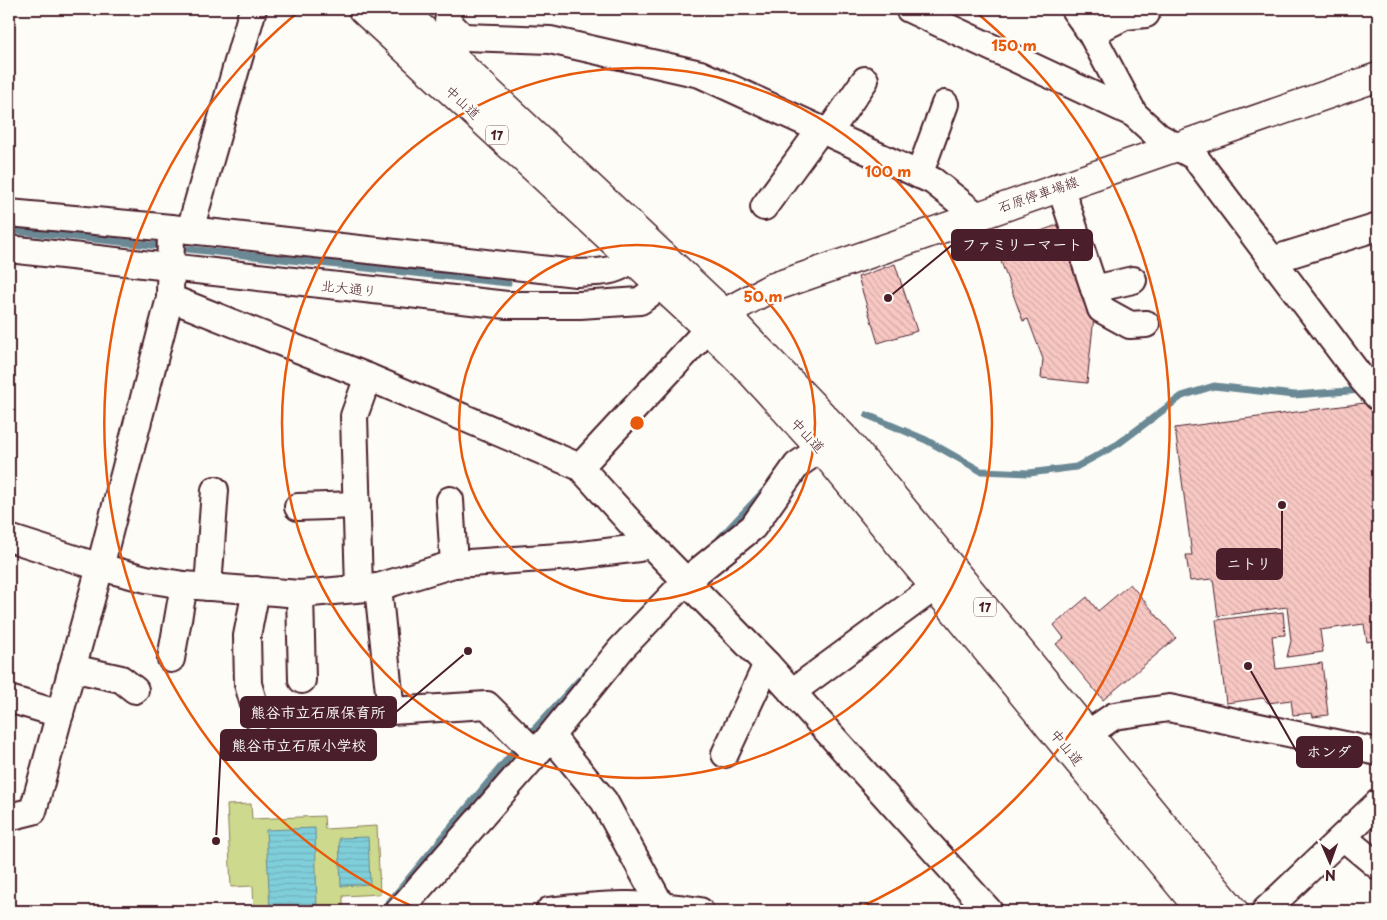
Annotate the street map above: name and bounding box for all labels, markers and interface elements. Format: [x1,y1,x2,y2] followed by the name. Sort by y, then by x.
[991,33,1037,56] text: 150 m
[440,80,486,124] street label: 中山道
[486,126,508,144] road number: 17
[865,159,911,182] text: 100 m
[995,170,1081,218] street label: 石原停車場線
[952,230,1092,260] callout: ファミリーマート
[962,232,1082,255] text: ファミリーマート
[320,275,378,301] street label: 北大通り
[744,284,782,307] text: 50 m
[786,412,830,458] street label: 中山道
[628,414,646,432] centre of rings
[1217,549,1282,579] callout: ニトリ
[1226,551,1272,574] text: ニトリ
[974,598,996,616] road number: 17
[241,697,396,727] callout: 熊谷市立石原保育所
[250,700,386,723] text: 熊谷市立石原保育所
[1046,724,1088,770] street label: 中山道
[221,730,376,760] callout: 熊谷市立石原小学校
[231,733,367,756] text: 熊谷市立石原小学校
[1297,737,1362,767] callout: ホンダ
[1306,739,1352,762] text: ホンダ
[1304,838,1354,888] north arrow
[1325,865,1336,886] text: N

